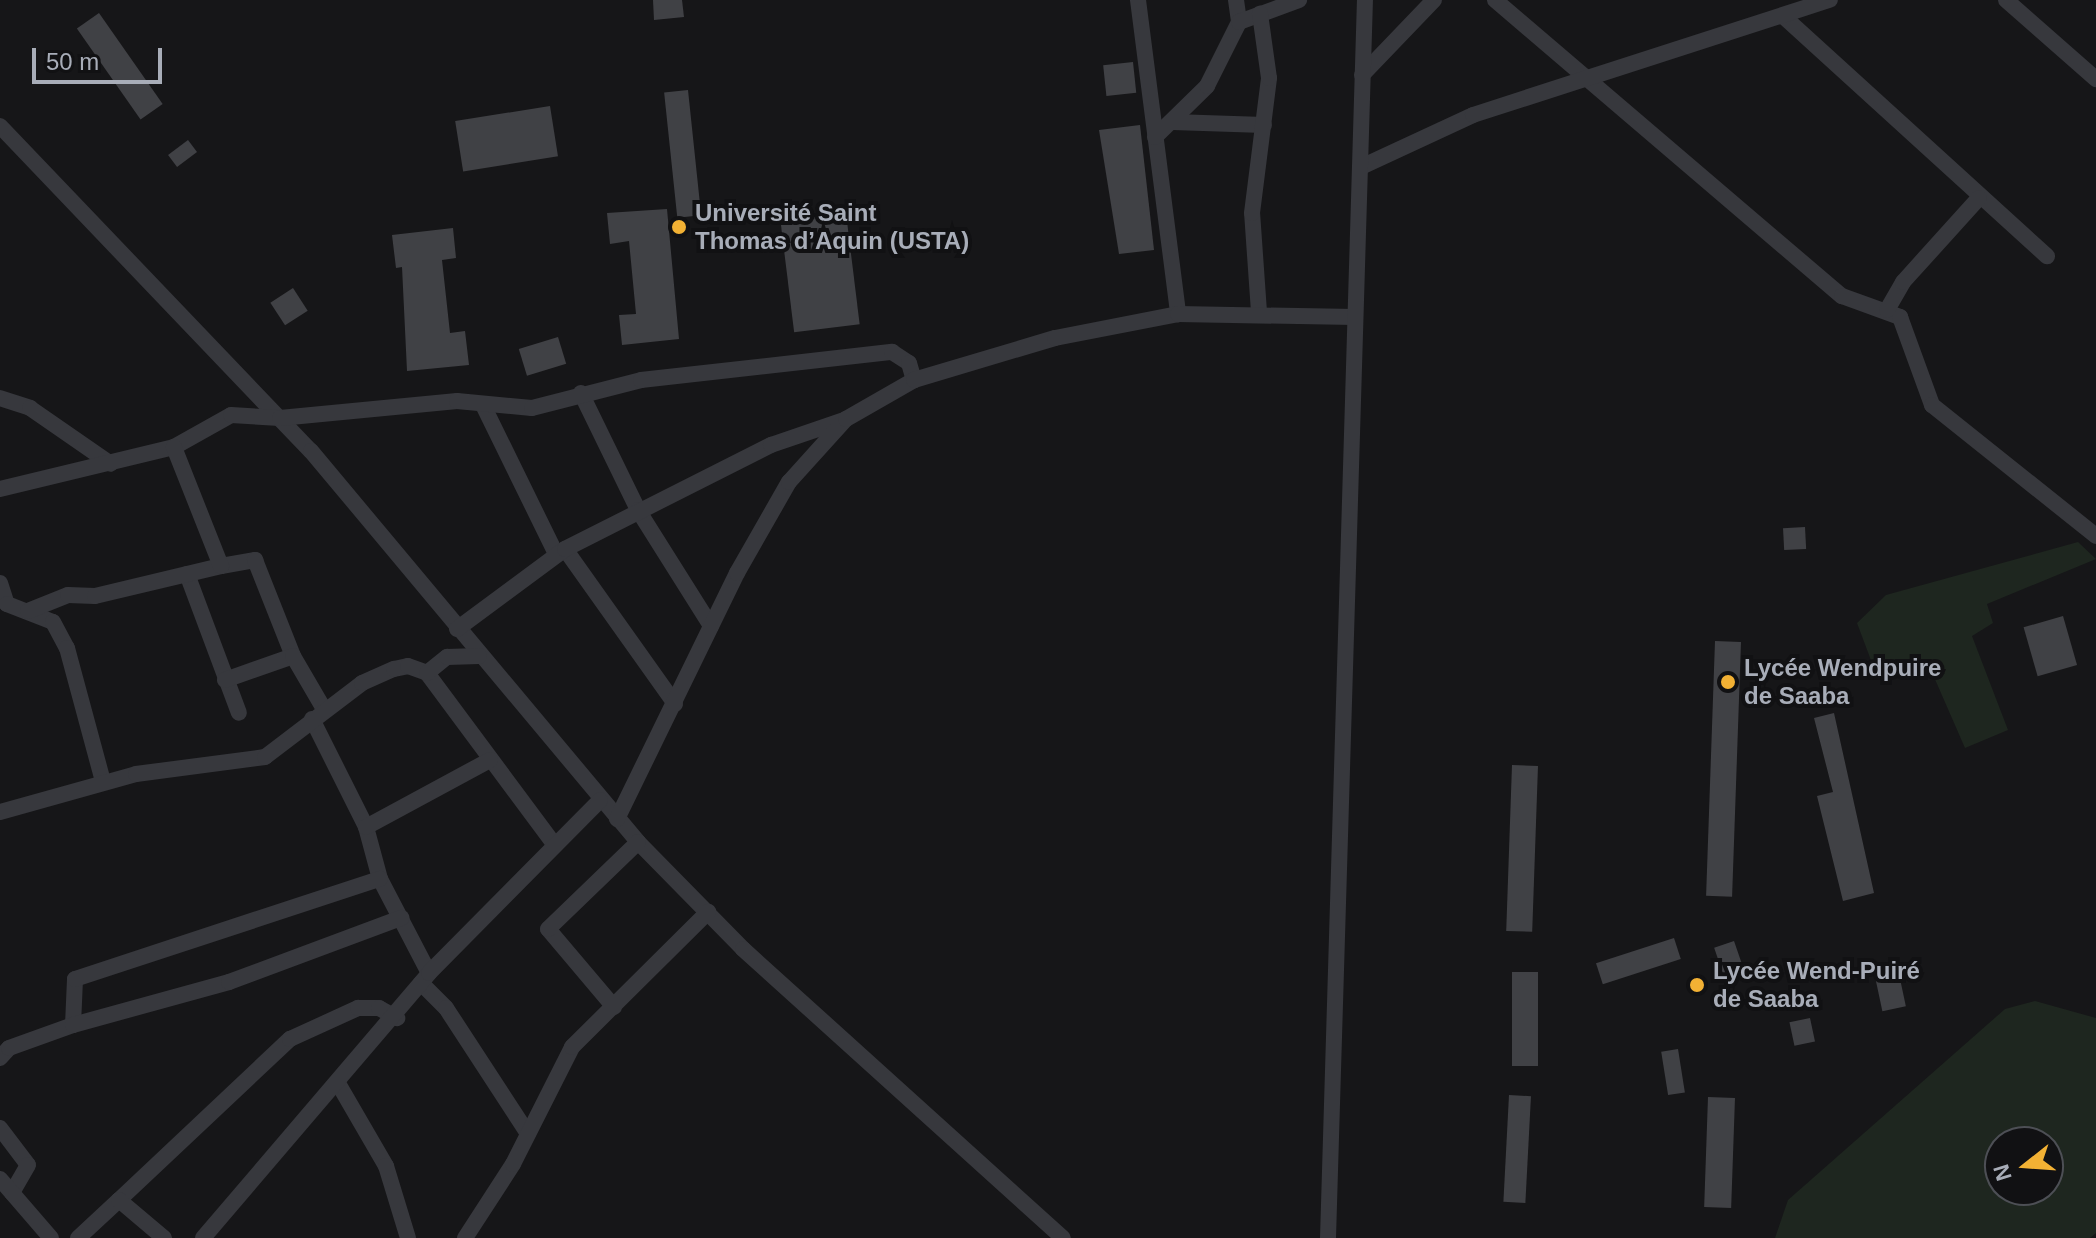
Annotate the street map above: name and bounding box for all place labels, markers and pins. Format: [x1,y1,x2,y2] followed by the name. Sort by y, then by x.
[695,199,969,255] place label: Université Saint Thomas d’Aquin (USTA)
[670,218,688,236] marker: Université Saint Thomas d’Aquin (USTA)
[1744,654,1941,710] place label: Lycée Wendpuire de Saaba
[1719,673,1737,691] marker: Lycée Wendpuire de Saaba
[1713,957,1920,1013] place label: Lycée Wend-Puiré de Saaba
[1688,976,1706,994] marker: Lycée Wend-Puiré de Saaba

